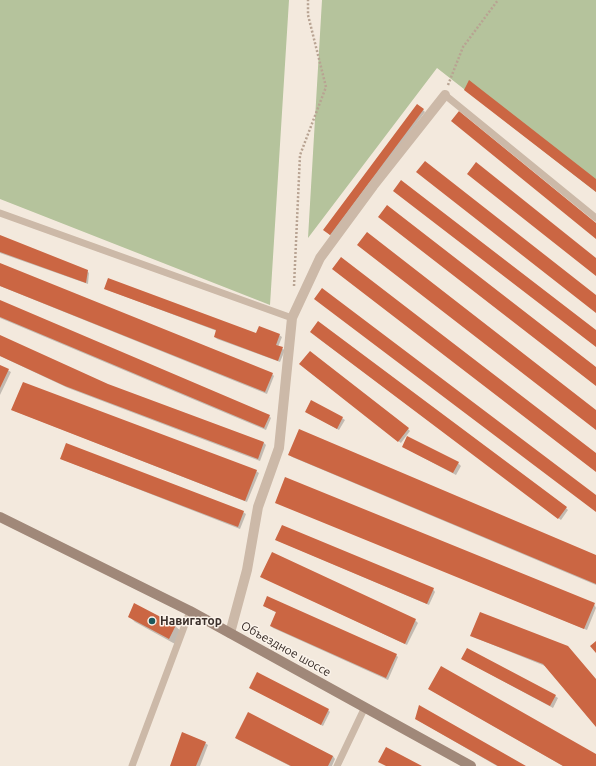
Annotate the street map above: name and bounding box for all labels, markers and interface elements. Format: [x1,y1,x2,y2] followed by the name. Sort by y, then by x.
[160,614,222,628] place label: Навигатор
[147,616,157,626] marker: Навигатор
[238,618,334,680] street label: Объездное шоссе

